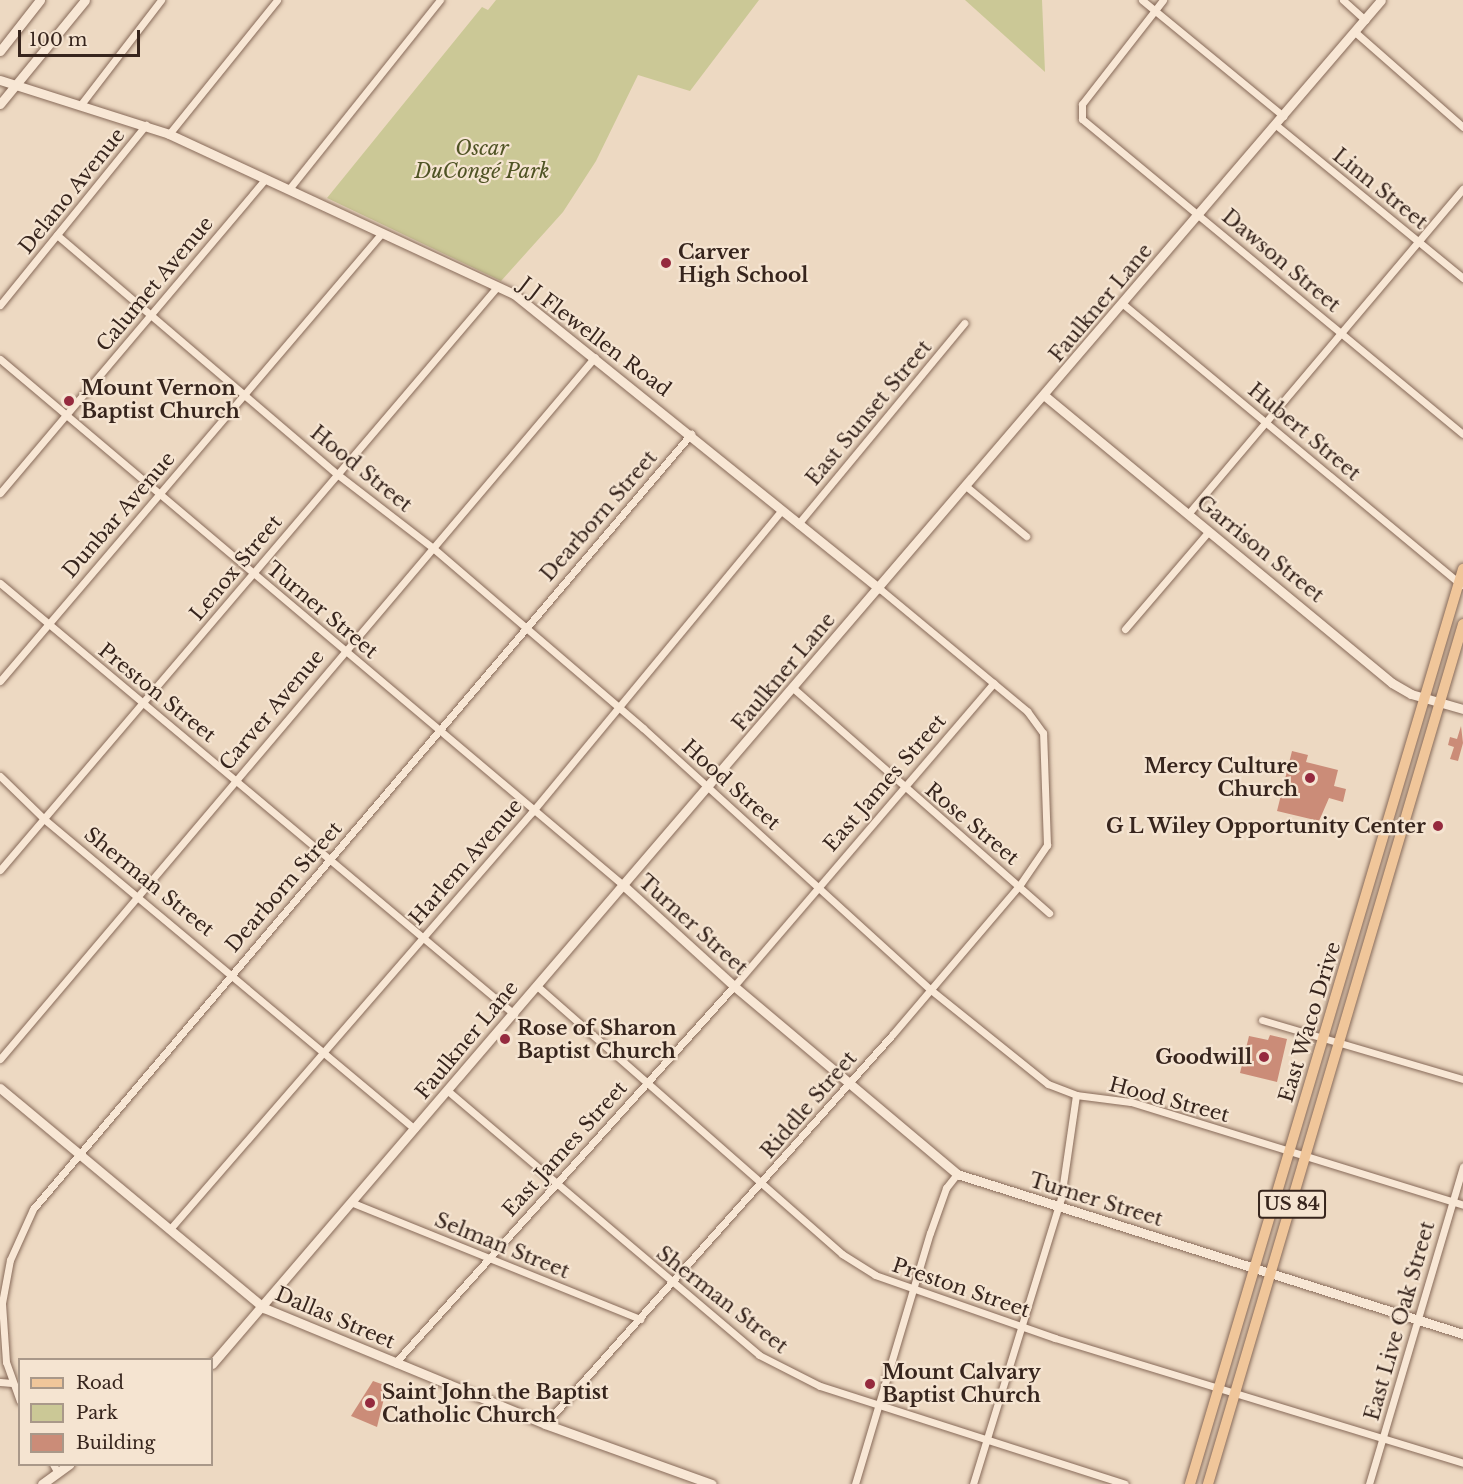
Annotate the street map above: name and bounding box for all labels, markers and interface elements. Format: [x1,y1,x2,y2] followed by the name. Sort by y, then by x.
[21,18,142,56] scale bar
[29,29,87,51] text: 100 m
[14,123,130,259] street label: Delano Avenue
[414,136,550,183] park label: Oscar DuCongé Park
[1328,144,1432,234] street label: Linn Street
[1217,205,1345,317] street label: Dawson Street
[91,211,219,357] street label: Calumet Avenue
[1044,239,1158,367] street label: Faulkner Lane
[678,240,808,287] place label: Carver High School
[659,256,673,270] marker: Carver High School
[514,272,676,402] street label: J J Flewellen Road
[801,336,937,490] street label: East Sunset Street
[81,377,240,424] place label: Mount Vernon Baptist Church
[1243,378,1365,486] street label: Hubert Street
[62,394,76,408] marker: Mount Vernon Baptist Church
[305,421,417,517] street label: Hood Street
[536,446,662,586] street label: Dearborn Street
[57,447,181,583] street label: Dunbar Avenue
[1192,491,1328,607] street label: Garrison Street
[185,510,287,626] street label: Lenox Street
[261,556,383,664] street label: Turner Street
[727,608,841,736] street label: Faulkner Lane
[94,638,220,748] street label: Preston Street
[214,644,330,776] street label: Carver Avenue
[819,709,951,857] street label: East James Street
[677,735,785,835] street label: Hood Street
[1143,754,1298,801] place label: Mercy Culture Church
[1303,771,1317,785] marker: Mercy Culture Church
[920,778,1024,870] street label: Rose Street
[404,794,528,930] street label: Harlem Avenue
[1103,814,1426,838] place label: G L Wiley Opportunity Center
[221,817,347,957] street label: Dearborn Street
[1431,819,1445,833] marker: G L Wiley Opportunity Center
[79,822,219,942] street label: Sherman Street
[634,870,752,980] street label: Turner Street
[1274,938,1346,1106] street label: East Waco Drive
[410,976,524,1104] street label: Faulkner Lane
[517,1016,677,1063] place label: Rose of Sharon Baptist Church
[498,1032,512,1046] marker: Rose of Sharon Baptist Church
[1155,1045,1252,1069] place label: Goodwill
[756,1047,862,1163] street label: Riddle Street
[1257,1050,1271,1064] marker: Goodwill
[1106,1072,1232,1128] street label: Hood Street
[498,1076,632,1222] street label: East James Street
[1026,1168,1166,1232] street label: Turner Street
[1258,1189,1326,1219] road number: US 84
[431,1208,573,1284] street label: Selman Street
[1360,1219,1440,1423] street label: East Live Oak Street
[652,1241,792,1359] street label: Sherman Street
[889,1253,1033,1323] street label: Preston Street
[272,1282,398,1354] street label: Dallas Street
[18,1358,213,1466] legend
[882,1360,1041,1407] place label: Mount Calvary Baptist Church
[76,1372,124,1394] text: Road
[863,1377,877,1391] marker: Mount Calvary Baptist Church
[382,1380,609,1427] place label: Saint John the Baptist Catholic Church
[363,1396,377,1410] marker: Saint John the Baptist Catholic Church
[76,1402,118,1424] text: Park
[76,1432,155,1454] text: Building

